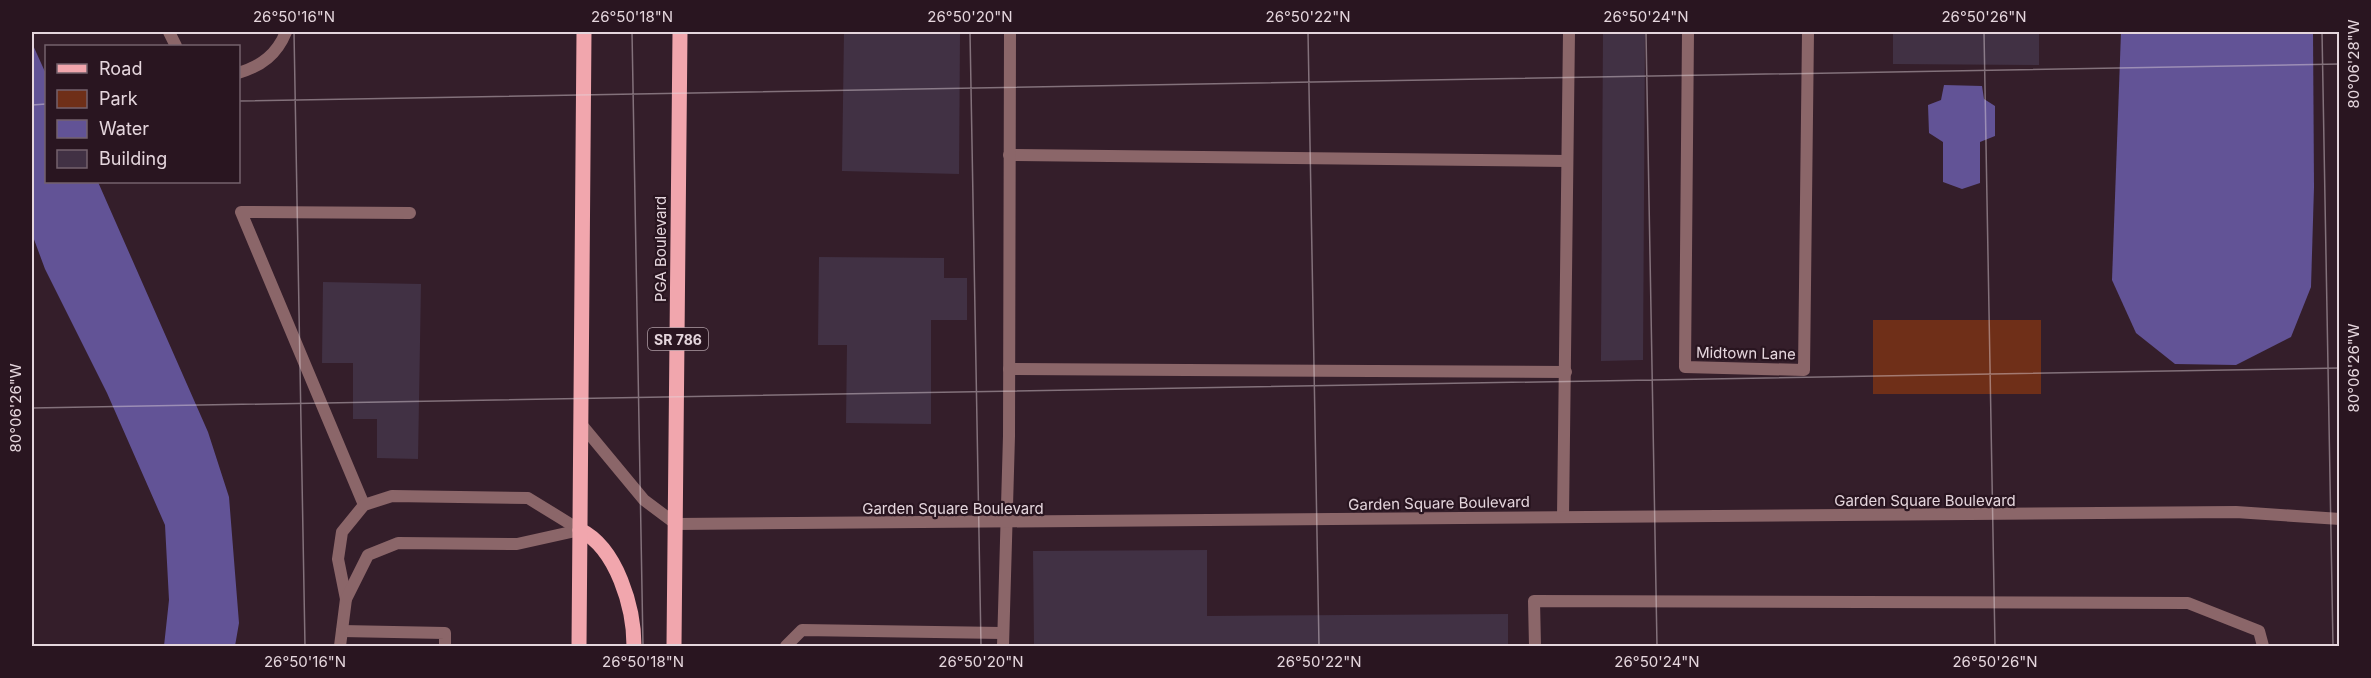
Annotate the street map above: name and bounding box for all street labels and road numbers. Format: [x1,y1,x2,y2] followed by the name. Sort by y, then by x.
[651,196,670,302] street label: PGA Boulevard
[648,328,708,350] road number: SR 786
[1696,343,1796,363] street label: Midtown Lane
[1834,491,2016,510] street label: Garden Square Boulevard
[1348,492,1530,514] street label: Garden Square Boulevard
[862,499,1044,518] street label: Garden Square Boulevard

